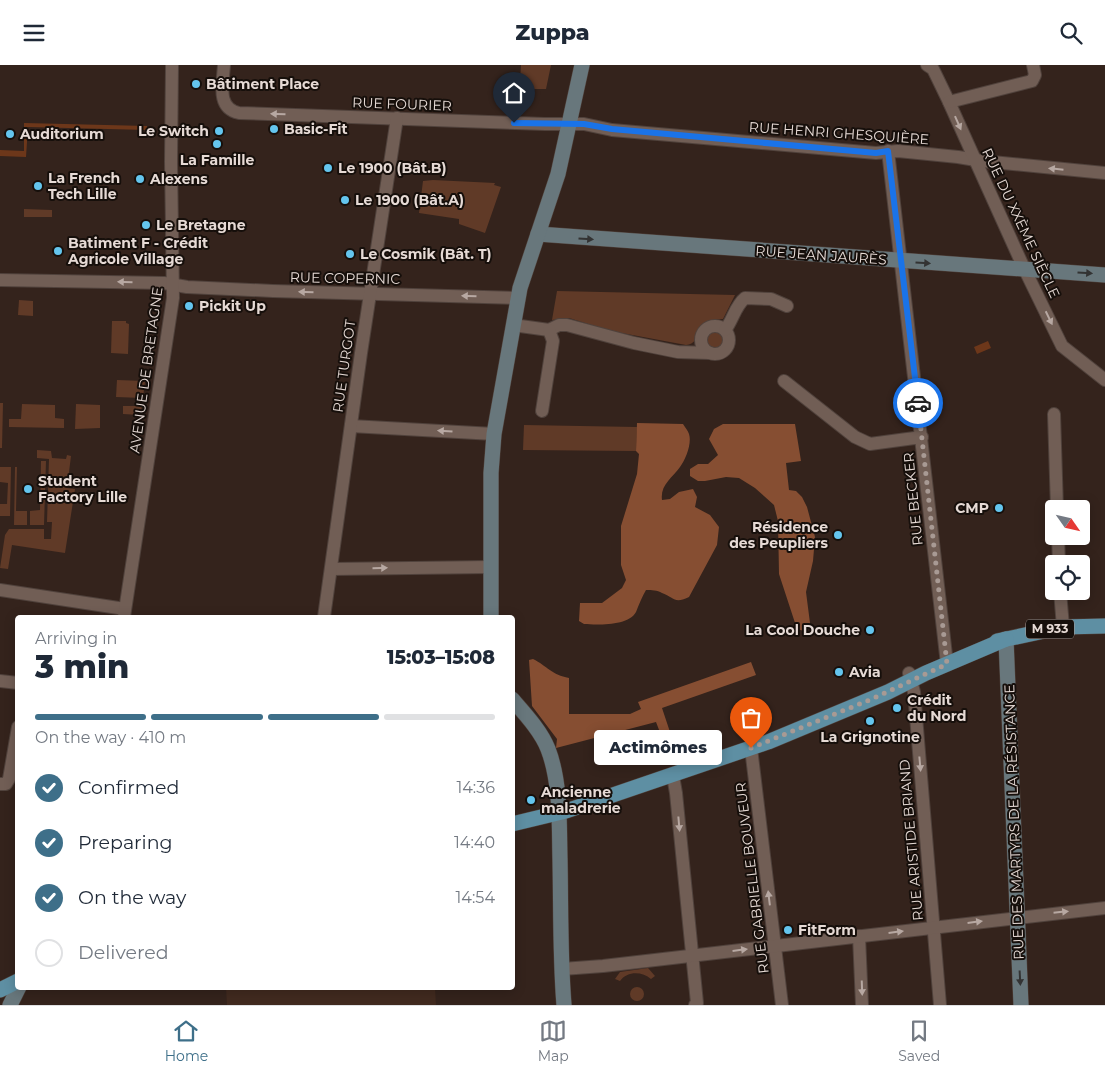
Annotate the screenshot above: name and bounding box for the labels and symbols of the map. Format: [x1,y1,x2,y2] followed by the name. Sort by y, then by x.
[493,72,535,123] pin
[206,75,319,93] place label: Bâtiment Place
[190,78,202,90] marker: Bâtiment Place
[352,93,452,115] street label: RUE FOURIER
[270,110,286,118] one-way arrow
[955,115,963,130] one-way arrow
[748,118,930,148] street label: RUE HENRI GHESQUIÈRE
[284,120,348,138] place label: Basic-Fit
[138,122,209,140] place label: Le Switch
[268,123,280,135] marker: Basic-Fit
[19,125,104,143] place label: Auditorium
[213,125,225,137] marker: Le Switch
[4,128,16,140] marker: Auditorium
[211,138,223,150] marker: La Famille
[978,145,1064,301] street label: RUE DU XXÈME SIÈCLE
[180,151,254,169] place label: La Famille
[338,159,447,177] place label: Le 1900 (Bât.B)
[322,162,334,174] marker: Le 1900 (Bât.B)
[1048,165,1064,173] one-way arrow
[48,169,120,203] place label: La French Tech Lille
[149,170,208,188] place label: Alexens
[134,173,146,185] marker: Alexens
[32,180,44,192] marker: La French Tech Lille
[355,191,464,209] place label: Le 1900 (Bât.A)
[339,194,351,206] marker: Le 1900 (Bât.A)
[156,216,246,234] place label: Le Bretagne
[140,219,152,231] marker: Le Bretagne
[67,234,208,268] place label: Batiment F - Crédit Agricole Village
[578,235,594,243] one-way arrow
[755,241,887,269] street label: RUE JEAN JAURÈS
[52,245,64,257] marker: Batiment F - Crédit Agricole Village
[360,245,492,263] place label: Le Cosmik (Bât. T)
[344,248,356,260] marker: Le Cosmik (Bât. T)
[915,259,931,267] one-way arrow
[290,268,400,288] street label: RUE COPERNIC
[1077,270,1093,278] one-way arrow
[116,278,132,286] one-way arrow
[125,286,167,454] street label: AVENUE DE BRETAGNE
[298,288,314,296] one-way arrow
[460,291,476,299] one-way arrow
[199,297,266,315] place label: Pickit Up
[183,300,195,312] marker: Pickit Up
[1045,310,1053,325] one-way arrow
[329,318,359,414] street label: RUE TURGOT
[893,378,943,428] courier
[437,427,453,435] one-way arrow
[899,452,927,546] street label: RUE BECKER
[38,472,127,506] place label: Student Factory Lille
[22,483,34,495] marker: Student Factory Lille
[955,499,989,517] place label: CMP
[1045,500,1090,545] north arrow
[993,502,1005,514] marker: CMP
[729,518,829,552] place label: Résidence des Peupliers
[832,529,844,541] marker: Résidence des Peupliers
[372,564,388,572] one-way arrow
[1026,619,1074,639] road number: M 933
[745,621,860,639] place label: La Cool Douche
[864,624,876,636] marker: La Cool Douche
[848,663,881,681] place label: Avia
[833,666,845,678] marker: Avia
[1000,684,1028,960] street label: RUE DES MARTYRS DE LA RÉSISTANCE
[907,691,966,725] place label: Crédit du Nord
[730,697,772,748] pin
[891,702,903,714] marker: Crédit du Nord
[864,715,876,727] marker: La Grignotine
[820,728,920,746] place label: La Grignotine
[594,731,721,765] callout: Actimômes
[916,756,924,772] one-way arrow
[895,759,927,921] street label: RUE ARISTIDE BRIAND
[731,781,773,975] street label: RUE GABRIELLE BOUVEUR
[540,783,621,817] place label: Ancienne maladrerie
[525,794,537,806] marker: Ancienne maladrerie
[675,816,683,832] one-way arrow
[765,889,773,905] one-way arrow
[1053,908,1069,916] one-way arrow
[968,918,984,926] one-way arrow
[798,921,856,939] place label: FitForm
[782,924,794,936] marker: FitForm
[889,928,905,936] one-way arrow
[733,946,749,954] one-way arrow
[1016,971,1024,987] one-way arrow
[858,980,866,996] one-way arrow

